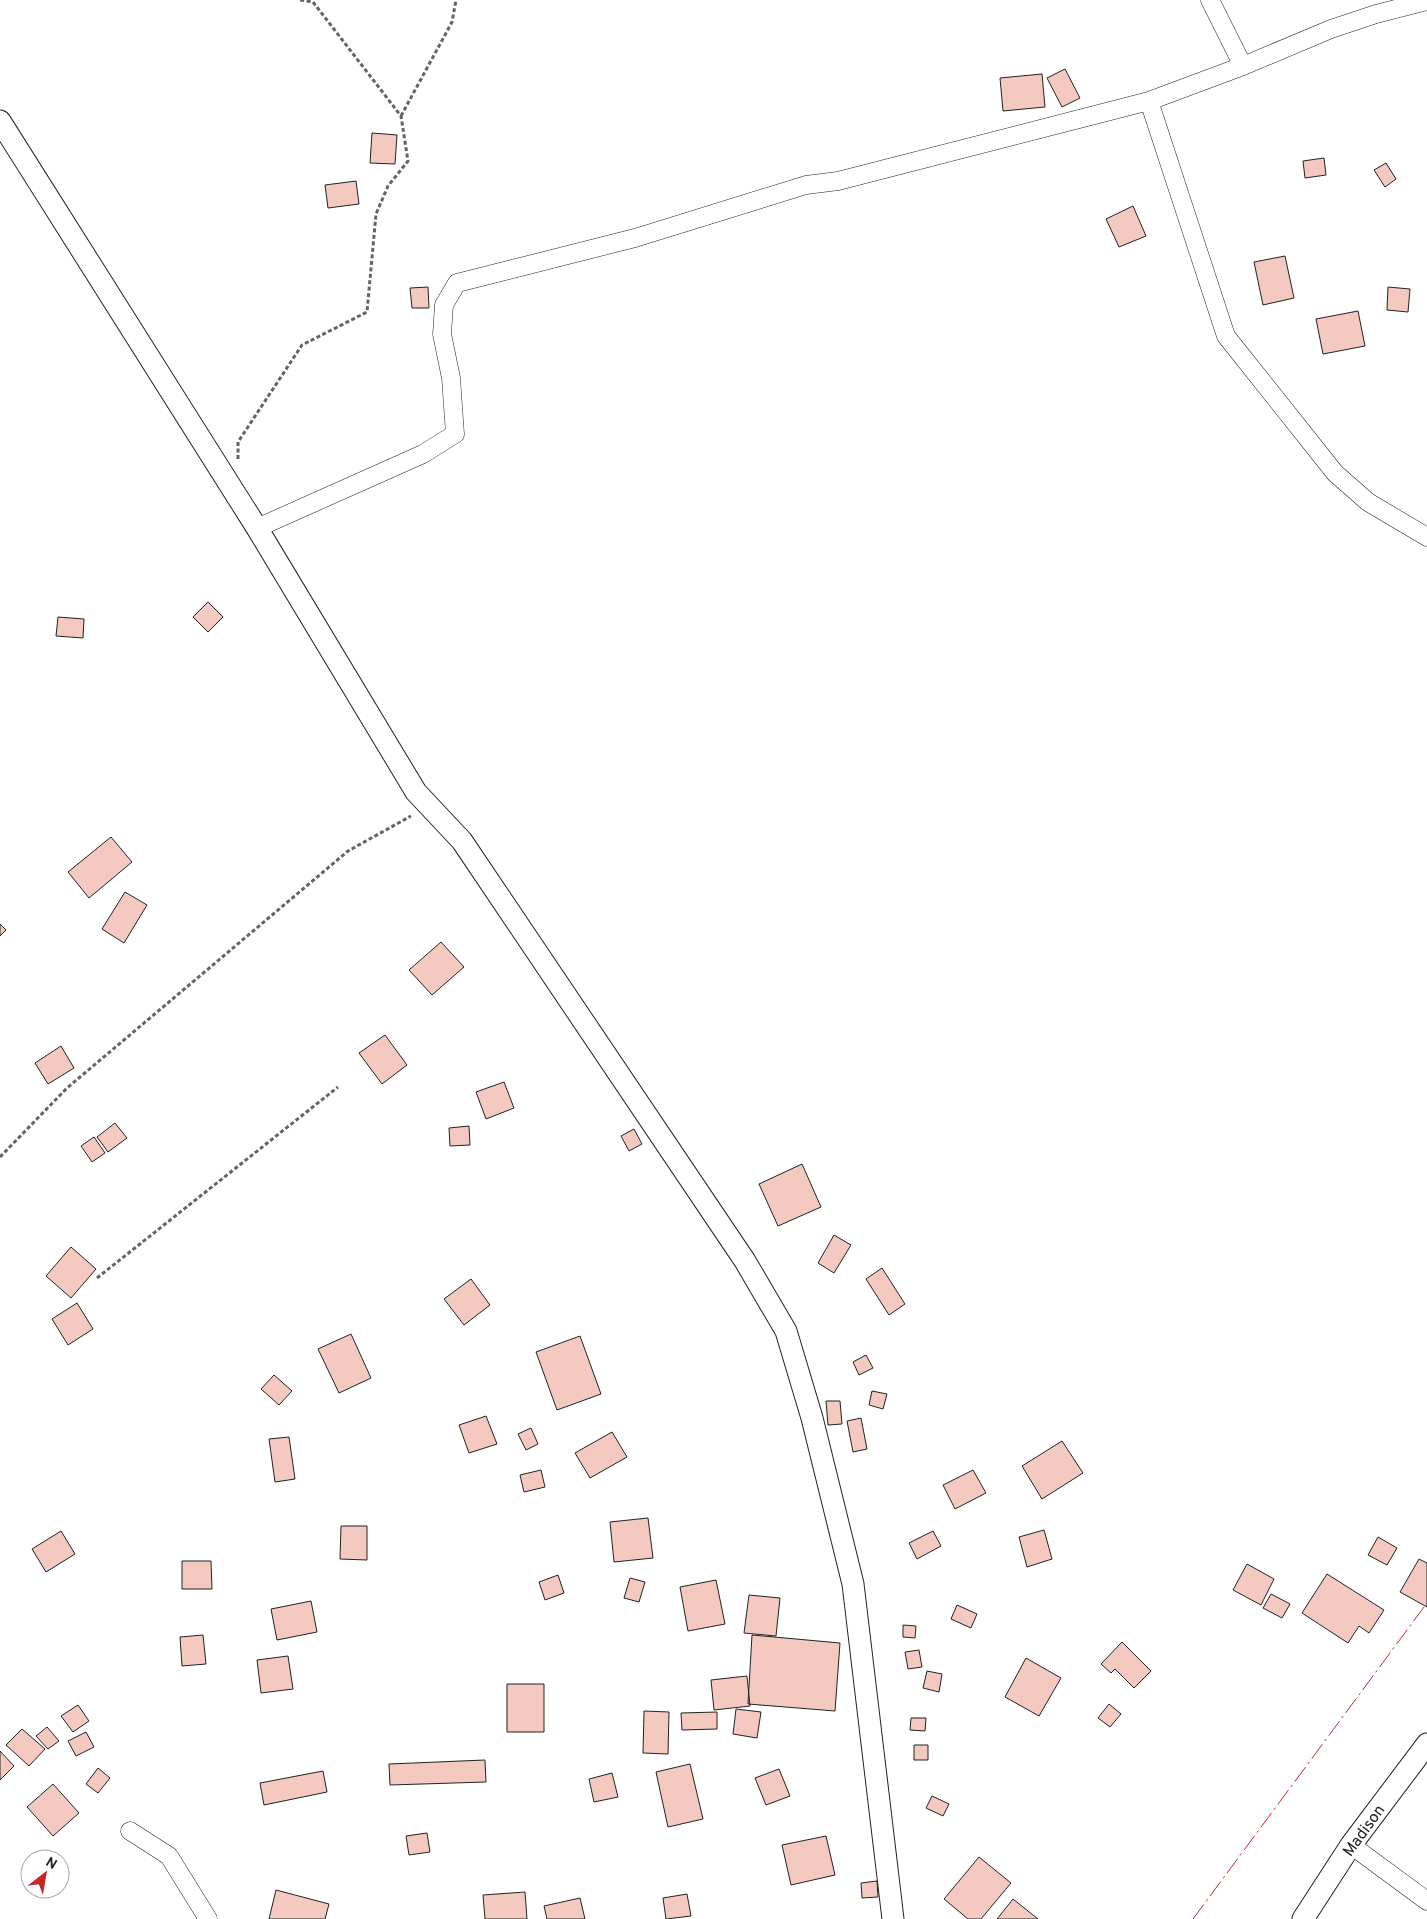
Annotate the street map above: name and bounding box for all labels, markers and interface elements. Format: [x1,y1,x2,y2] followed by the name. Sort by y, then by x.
[1339,1801,1390,1861] street label: Madison
[20,1849,70,1899] north arrow
[42,1854,60,1874] text: N

